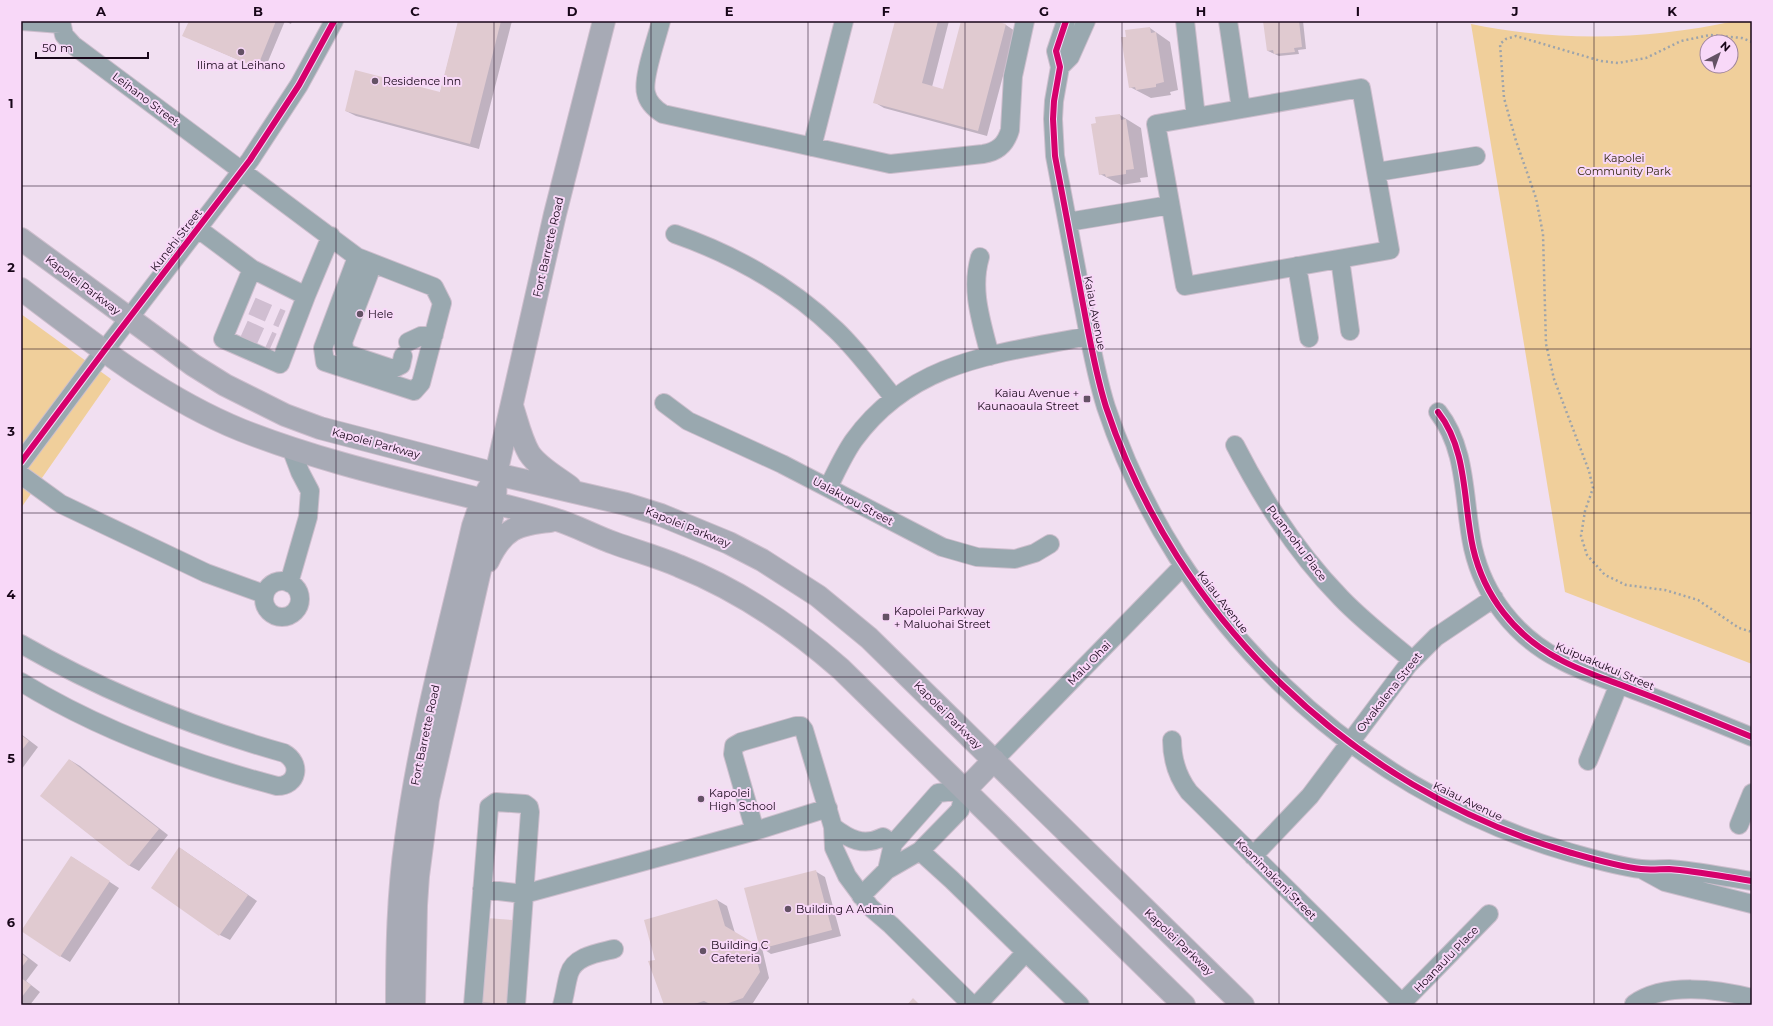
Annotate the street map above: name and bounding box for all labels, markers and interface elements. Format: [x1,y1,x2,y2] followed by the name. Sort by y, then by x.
[95,3,107,19] text: A
[253,3,263,19] text: B
[410,3,420,19] text: C
[567,3,578,19] text: D
[725,3,734,19] text: E
[882,3,890,19] text: F
[1039,3,1049,19] text: G
[1196,3,1206,19] text: H
[1356,3,1360,19] text: I
[1510,3,1519,19] text: J
[1667,3,1677,19] text: K
[36,34,148,60] scale bar
[1699,34,1739,74] north arrow
[1718,38,1734,55] text: N
[42,40,73,55] text: 50 m
[236,47,246,57] marker: Ilima at Leihano
[197,58,285,72] place label: Ilima at Leihano
[110,69,183,129] street label: Leihano Street
[383,74,461,88] place label: Residence Inn
[370,76,380,86] marker: Residence Inn
[8,95,14,111] text: 1
[1577,151,1671,178] park label: Kapolei Community Park
[530,195,566,299] street label: Fort Barrette Road
[147,205,205,274] street label: Kunehi Street
[43,252,123,318] street label: Kapolei Parkway
[7,259,15,275] text: 2
[1081,275,1109,352] street label: Kaiau Avenue
[368,307,394,321] place label: Hele
[355,309,365,319] marker: Hele
[977,386,1080,413] place label: Kaiau Avenue + Kaunaoaula Street
[1082,394,1092,404] marker: Kaiau Avenue + Kaunaoaula Street
[6,423,15,439] text: 3
[330,425,422,461] street label: Kapolei Parkway
[810,474,896,528] street label: Ualakupu Street
[1264,502,1330,584] street label: Puannohu Place
[643,504,733,550] street label: Kapolei Parkway
[1194,568,1252,636] street label: Kaiau Avenue
[7,586,16,602] text: 4
[894,604,991,631] place label: Kapolei Parkway + Maluohai Street
[881,612,891,622] marker: Kapolei Parkway + Maluohai Street
[1064,638,1114,688] street label: Malu Ohai
[1553,639,1657,693] street label: Kuipuakukui Street
[1353,649,1425,735] street label: Owakalena Street
[911,678,985,752] street label: Kapolei Parkway
[407,683,443,787] street label: Fort Barrette Road
[7,750,15,766] text: 5
[1431,778,1505,824] street label: Kaiau Avenue
[709,786,776,813] place label: Kapolei High School
[696,794,706,804] marker: Kapolei High School
[1233,836,1320,923] street label: Koanimakani Street
[796,902,894,916] place label: Building A Admin
[783,904,793,914] marker: Building A Admin
[1142,906,1216,978] street label: Kapolei Parkway
[7,914,16,930] text: 6
[1411,923,1481,995] street label: Hoanaulu Place
[711,938,769,965] place label: Building C Cafeteria
[698,946,708,956] marker: Building C Cafeteria

